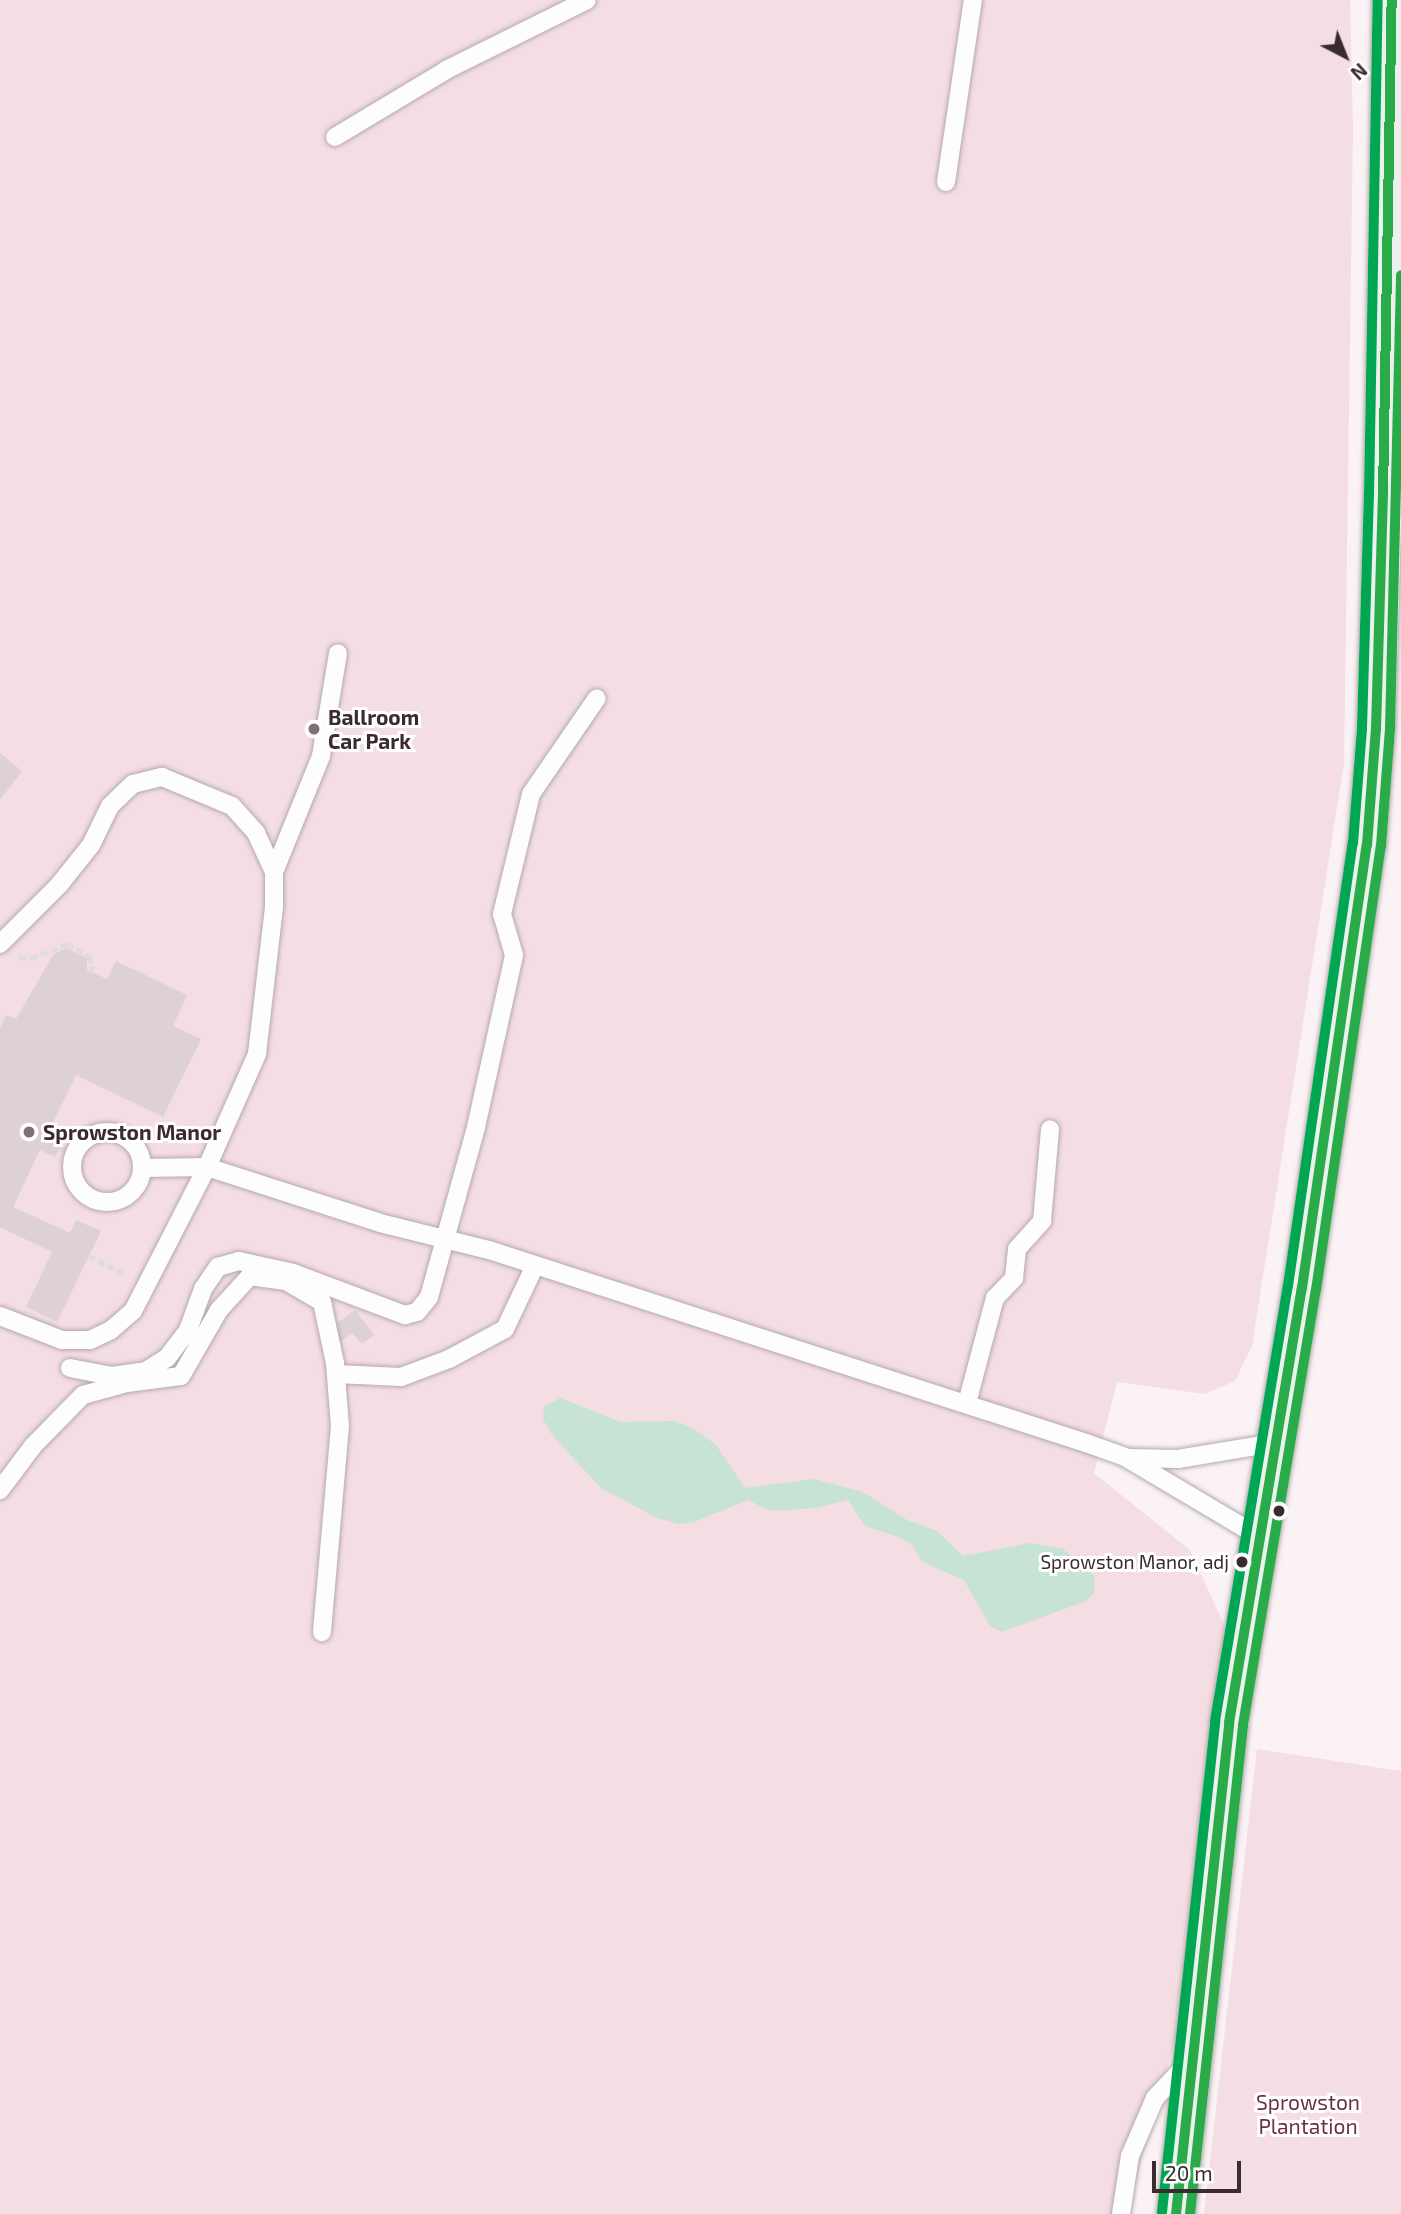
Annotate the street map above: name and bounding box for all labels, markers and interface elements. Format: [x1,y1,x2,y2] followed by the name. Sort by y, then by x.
[1310,21,1380,91] north arrow
[1347,59,1372,85] text: N
[328,704,419,754] place label: Ballroom Car Park
[306,721,322,737] marker: Ballroom Car Park
[43,1119,221,1145] place label: Sprowston Manor
[21,1124,37,1140] marker: Sprowston Manor
[1272,1504,1286,1518] unlabelled marker
[1040,1551,1229,1573] place label: Sprowston Manor, adj
[1235,1555,1249,1569] marker: Sprowston Manor, adj
[1256,2089,1360,2139] park label: Sprowston Plantation
[1156,2148,1245,2192] scale bar
[1165,2160,1213,2185] text: 20 m

